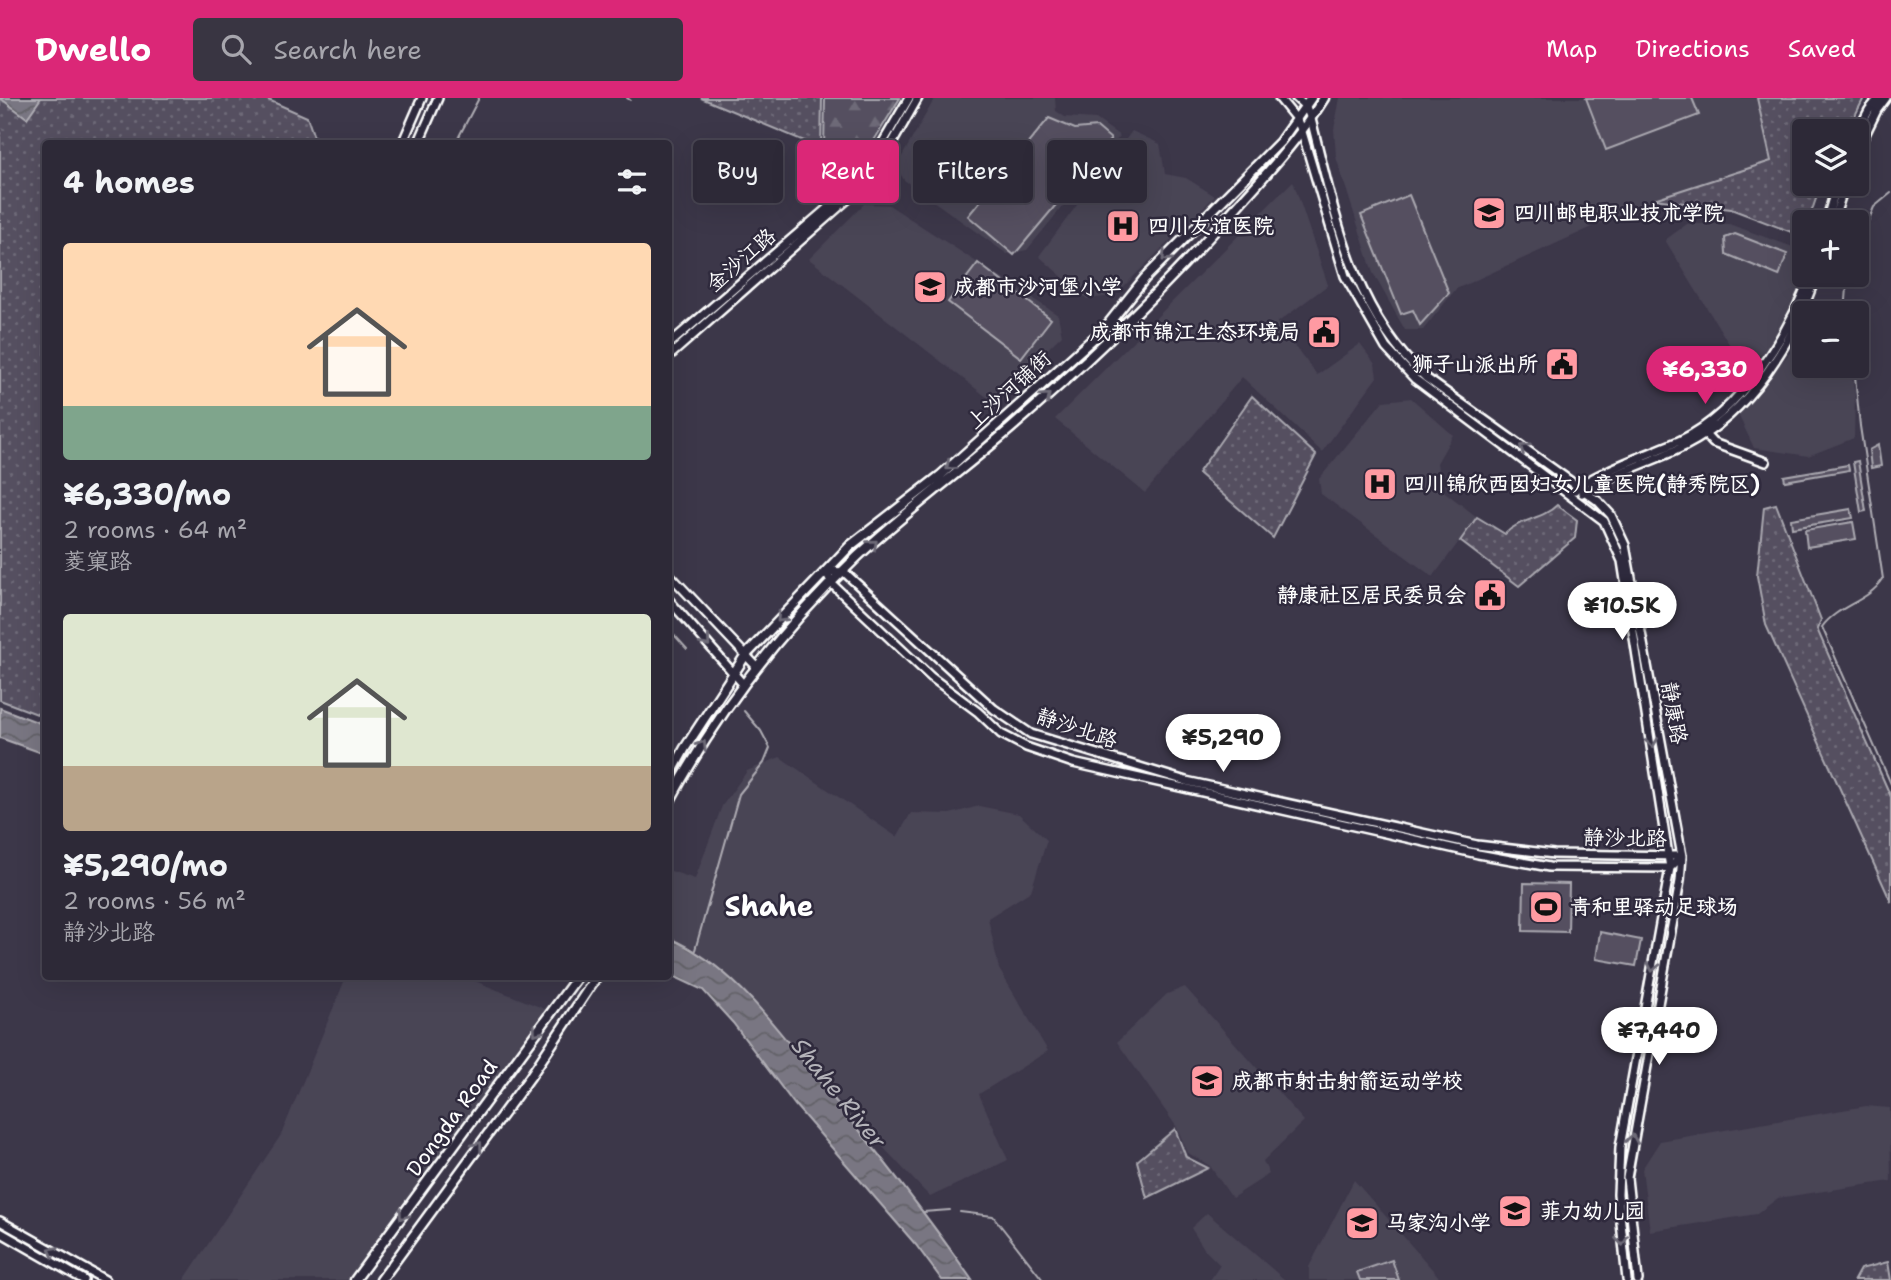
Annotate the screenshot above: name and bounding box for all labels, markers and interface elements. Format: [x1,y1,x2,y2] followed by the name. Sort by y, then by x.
[193,18,683,81] search box
[35,27,151,72] text: Dwello
[217,30,255,68] icon: search
[273,32,422,67] text: Search here
[1546,33,1597,65] text: Map
[1635,33,1750,65] text: Directions
[1788,33,1856,65] text: Saved
[1792,119,1869,378] map controls
[1792,119,1869,196] button: layers
[693,140,783,203] chip: Buy
[797,140,899,203] chip: Rent
[913,140,1033,203] chip: Filters
[1047,140,1147,203] chip: New
[63,162,195,203] text: 4 homes
[613,163,651,201] icon: filters
[1470,194,1508,232] school or university icon: 四川邮电职业技术学院
[1514,199,1724,227] place label: 四川邮电职业技术学院
[1104,207,1142,245] hospital icon: 四川友谊医院
[1792,210,1869,287] button: +
[1148,212,1274,240] place label: 四川友谊医院
[700,222,782,298] street label: 金沙江路
[1161,249,1174,262] one-way arrow
[911,268,949,306] school or university icon: 成都市沙河堡小学
[954,273,1122,301] place label: 成都市沙河堡小学
[294,289,420,415] icon: home
[1792,301,1869,378] button: −
[1305,313,1343,351] public building icon: 成都市锦江生态环境局
[1090,318,1300,346] place label: 成都市锦江生态环境局
[961,344,1057,436] street label: 上沙河铺街
[1543,345,1581,383] public building icon: 狮子山派出所
[1648,346,1762,406] pin: ¥6,330
[1412,350,1538,378] place label: 狮子山派出所
[1662,354,1748,384] text: ¥6,330
[1037,392,1050,405] one-way arrow
[1519,444,1532,456] one-way arrow
[945,458,958,470] one-way arrow
[1361,465,1399,503] hospital icon: 四川锦欣西囡妇女儿童医院(静秀院区)
[1404,470,1760,498] place label: 四川锦欣西囡妇女儿童医院(静秀院区)
[63,474,231,515] text: ¥6,330/mo
[63,515,247,545] text: 2 rooms · 64 m²
[864,540,877,552] one-way arrow
[63,546,132,576] text: 菱窠路
[1471,576,1509,614] public building icon: 静康社区居民委员会
[1277,581,1466,609] place label: 静康社区居民委员会
[1565,582,1679,642] pin: ¥10.5K
[1584,590,1660,620] text: ¥10.5K
[777,610,790,623] one-way arrow
[698,634,710,647] one-way arrow
[294,660,420,786] icon: home
[1655,680,1693,746] street label: 静康路
[1033,702,1121,754] street label: 静沙北路
[1166,714,1280,774] pin: ¥5,290
[1182,722,1264,752] text: ¥5,290
[1644,737,1659,749] one-way arrow
[694,739,707,752] one-way arrow
[1583,823,1667,853] street label: 静沙北路
[63,845,228,886] text: ¥5,290/mo
[63,886,246,916] text: 2 rooms · 56 m²
[724,887,814,925] district label: Shahe
[1527,888,1565,926] sports icon: 青和里驿动足球场
[1570,893,1738,921] place label: 青和里驿动足球场
[63,917,155,947] text: 静沙北路
[1646,961,1661,973] one-way arrow
[1602,1007,1716,1067] pin: ¥7,440
[1617,1015,1701,1045] text: ¥7,440
[533,1023,545,1036] one-way arrow
[785,1031,894,1156] water label: Shahe River
[400,1054,504,1182] street label: Dongda Road
[1188,1062,1226,1100] school or university icon: 成都市射击射箭运动学校
[1232,1067,1463,1095] place label: 成都市射击射箭运动学校
[1624,1133,1639,1145] one-way arrow
[470,1141,483,1153] one-way arrow
[1496,1192,1534,1230] school or university icon: 菲力幼儿园
[1540,1197,1645,1225] place label: 菲力幼儿园
[1343,1204,1381,1242] school or university icon: 马家沟小学
[399,1207,411,1219] one-way arrow
[1386,1209,1491,1237] place label: 马家沟小学
[1615,1235,1630,1246] one-way arrow
[47,1246,60,1259] one-way arrow

